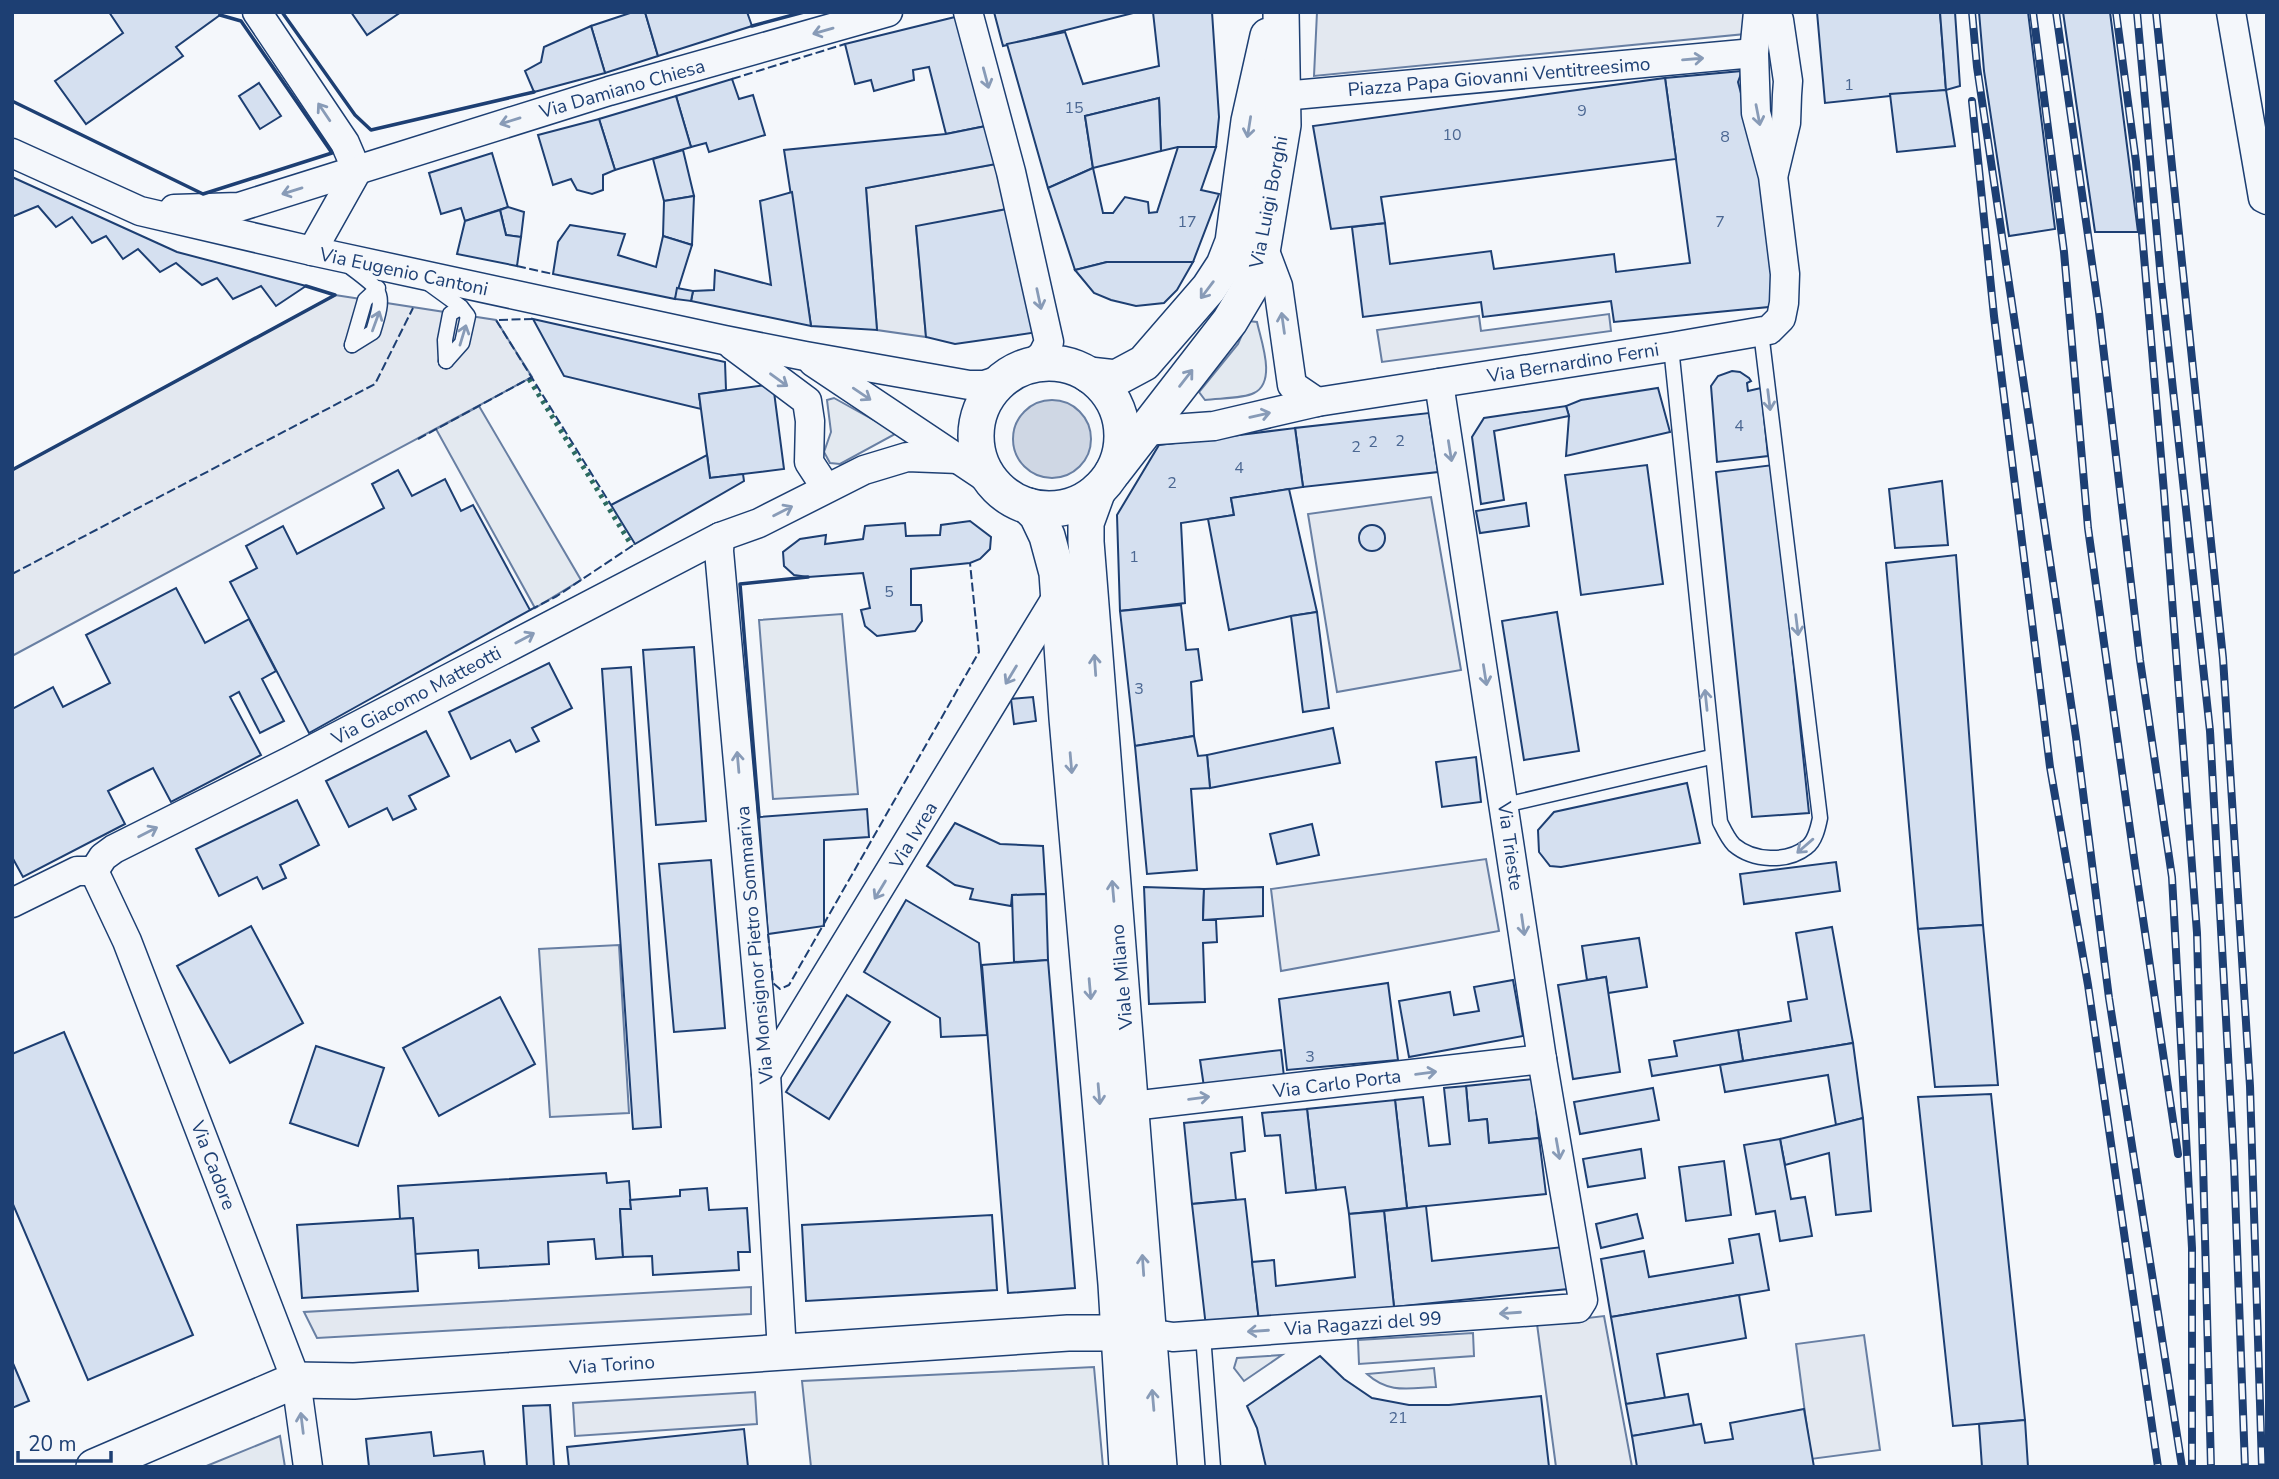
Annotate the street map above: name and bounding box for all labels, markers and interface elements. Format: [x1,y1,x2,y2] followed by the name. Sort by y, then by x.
[812,25,834,38] one-way arrow
[1347,51,1651,103] street label: Piazza Papa Giovanni Ventitreesimo
[1681,52,1703,65] one-way arrow
[536,53,708,125] street label: Via Damiano Chiesa
[980,67,993,89] one-way arrow
[1844,74,1854,96] house number: 1
[1064,97,1084,119] house number: 15
[1577,100,1587,122] house number: 9
[317,103,331,122] one-way arrow
[1751,103,1765,126] one-way arrow
[1242,115,1255,138] one-way arrow
[499,116,521,129] one-way arrow
[1442,124,1462,146] house number: 10
[1720,126,1730,148] house number: 8
[1243,134,1295,272] street label: Via Luigi Borghi
[281,185,303,198] one-way arrow
[1177,211,1197,233] house number: 17
[1715,211,1725,233] house number: 7
[316,241,490,303] street label: Via Eugenio Cantoni
[1200,280,1215,298] one-way arrow
[1033,287,1047,310] one-way arrow
[371,311,383,333] one-way arrow
[1276,312,1289,335] one-way arrow
[457,325,470,347] one-way arrow
[1484,337,1661,390] street label: Via Bernardino Ferni
[1179,369,1194,387] one-way arrow
[769,373,788,387] one-way arrow
[852,387,871,401] one-way arrow
[1763,388,1776,410] one-way arrow
[1248,408,1271,421] one-way arrow
[1734,415,1744,437] house number: 4
[1395,430,1405,452] house number: 2
[1368,431,1378,453] house number: 2
[1351,436,1361,458] house number: 2
[1444,439,1457,462] one-way arrow
[1234,457,1244,479] house number: 4
[1167,472,1177,494] house number: 2
[772,503,793,517] one-way arrow
[1129,546,1139,568] house number: 1
[884,581,894,603] house number: 5
[1790,614,1803,636] one-way arrow
[514,631,535,645] one-way arrow
[326,640,506,752] street label: Via Giacomo Matteotti
[1088,654,1101,676] one-way arrow
[1003,664,1017,684] one-way arrow
[1479,664,1492,686] one-way arrow
[1134,678,1144,700] house number: 3
[1699,689,1712,712] one-way arrow
[1065,751,1078,773] one-way arrow
[731,752,744,774] one-way arrow
[883,797,944,875] street label: Via Ivrea
[1491,799,1529,892] street label: Via Trieste
[730,805,780,1086] street label: Via Monsignor Pietro Sommariva
[137,824,158,838] one-way arrow
[1796,838,1814,854] one-way arrow
[872,879,886,899] one-way arrow
[1106,880,1119,903] one-way arrow
[1516,913,1529,935] one-way arrow
[1104,923,1140,1032] street label: Viale Milano
[1084,977,1097,1000] one-way arrow
[1305,1046,1315,1068] house number: 3
[1271,1063,1403,1105] street label: Via Carlo Porta
[1414,1066,1436,1079] one-way arrow
[1093,1082,1106,1105] one-way arrow
[1188,1092,1210,1105] one-way arrow
[184,1116,242,1214] street label: Via Cadore
[1552,1137,1565,1160] one-way arrow
[1136,1253,1149,1276] one-way arrow
[1282,1306,1443,1343] street label: Via Ragazzi del 99
[1499,1307,1521,1320] one-way arrow
[1248,1325,1270,1338] one-way arrow
[567,1349,656,1381] street label: Via Torino
[1147,1389,1160,1412] one-way arrow
[1388,1407,1408,1429] house number: 21
[296,1412,309,1435] one-way arrow
[18,1420,110,1464] scale bar
[28,1430,77,1458] text: 20 m

